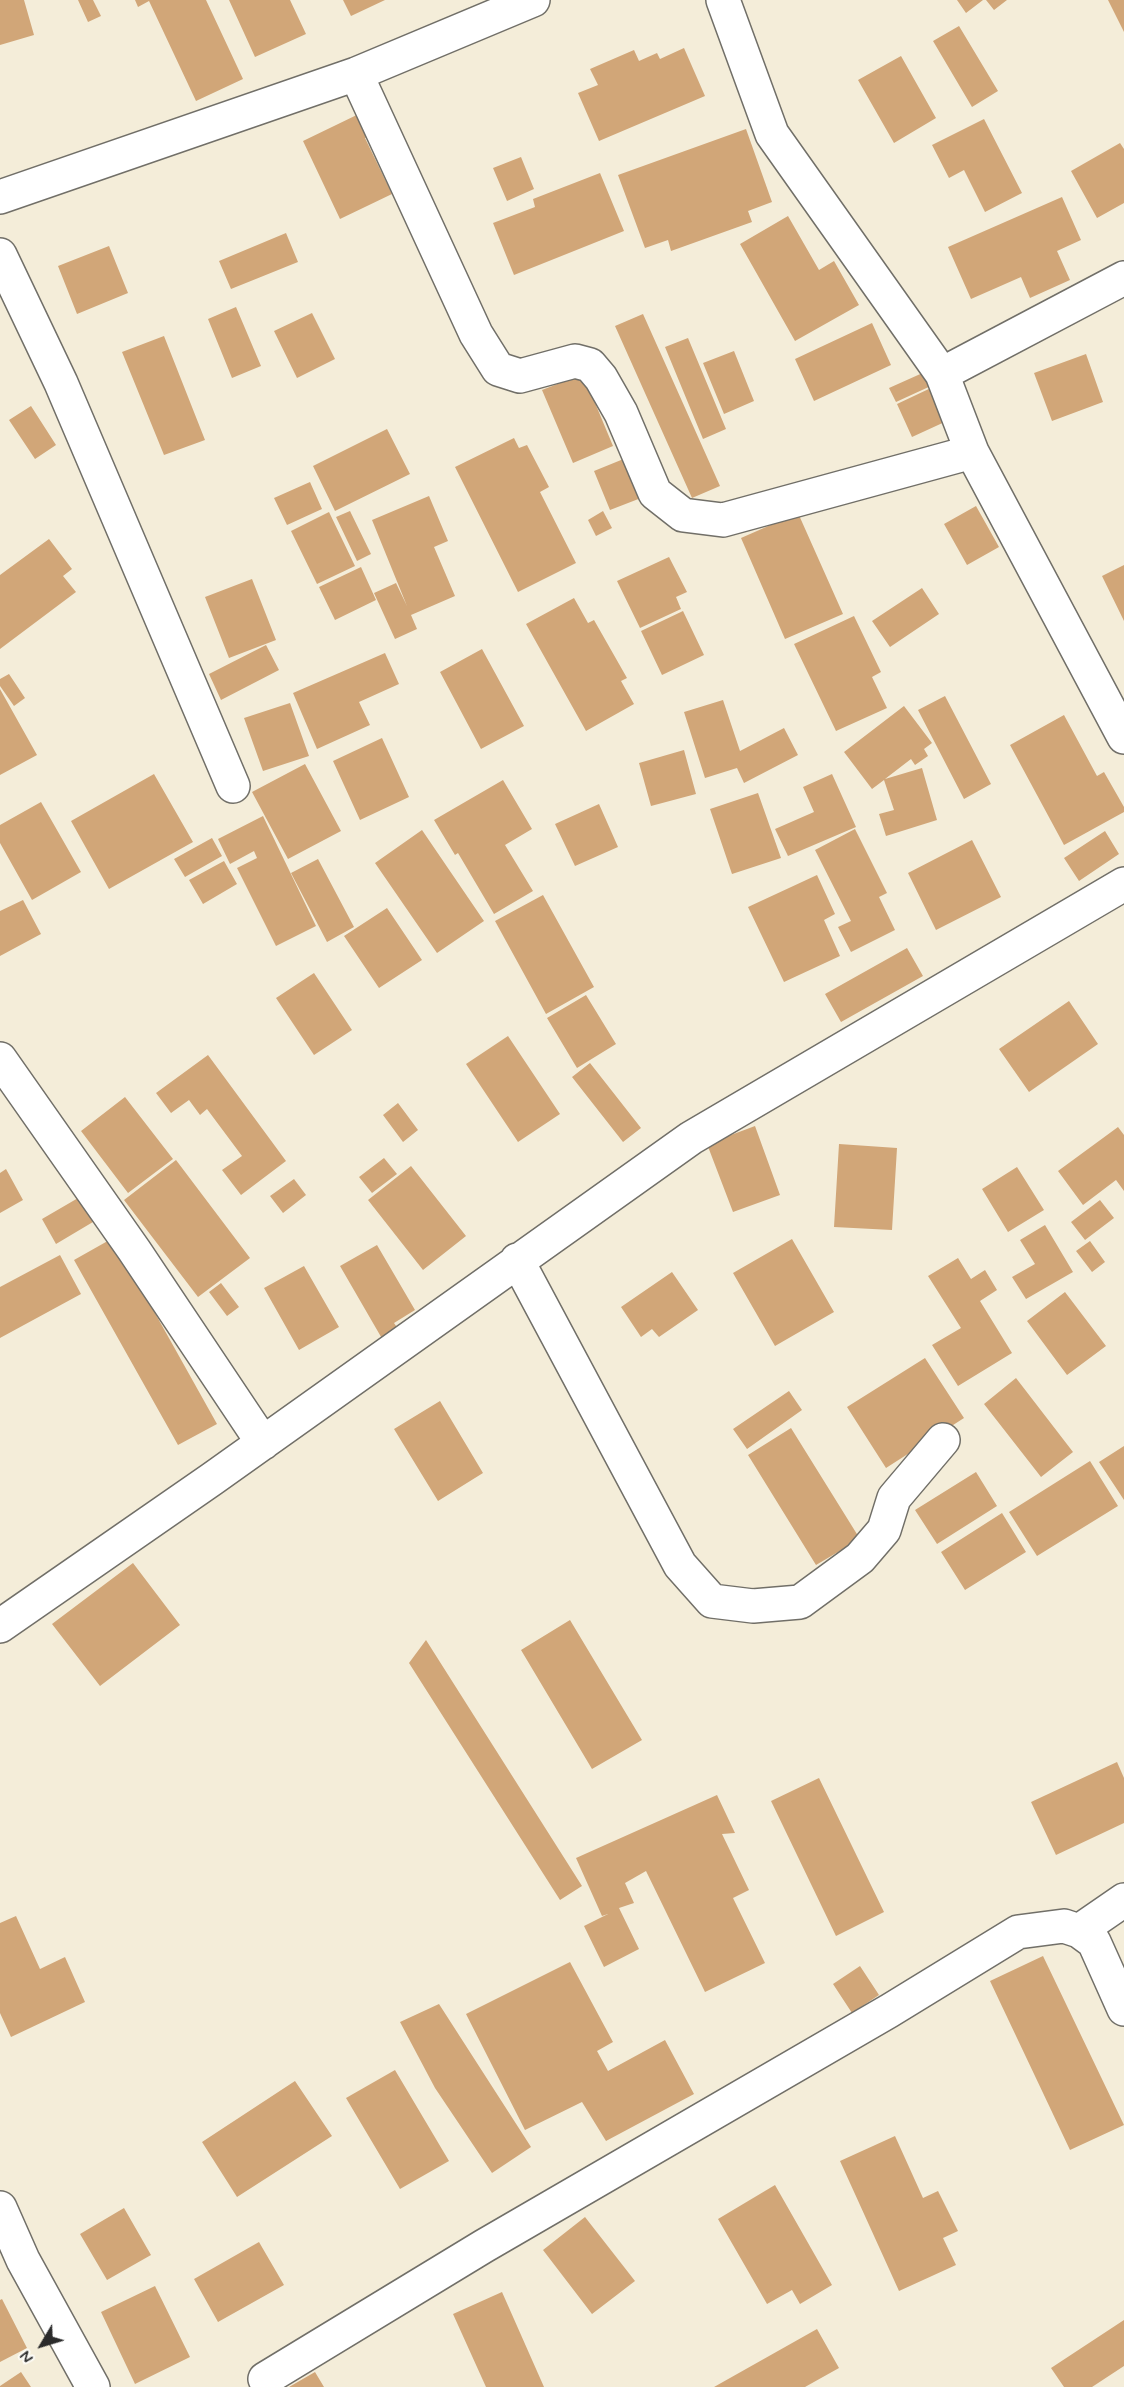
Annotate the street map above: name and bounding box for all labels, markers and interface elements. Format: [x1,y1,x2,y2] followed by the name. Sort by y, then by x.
[12,2315,72,2375] north arrow
[16,2346,39,2367] text: N

